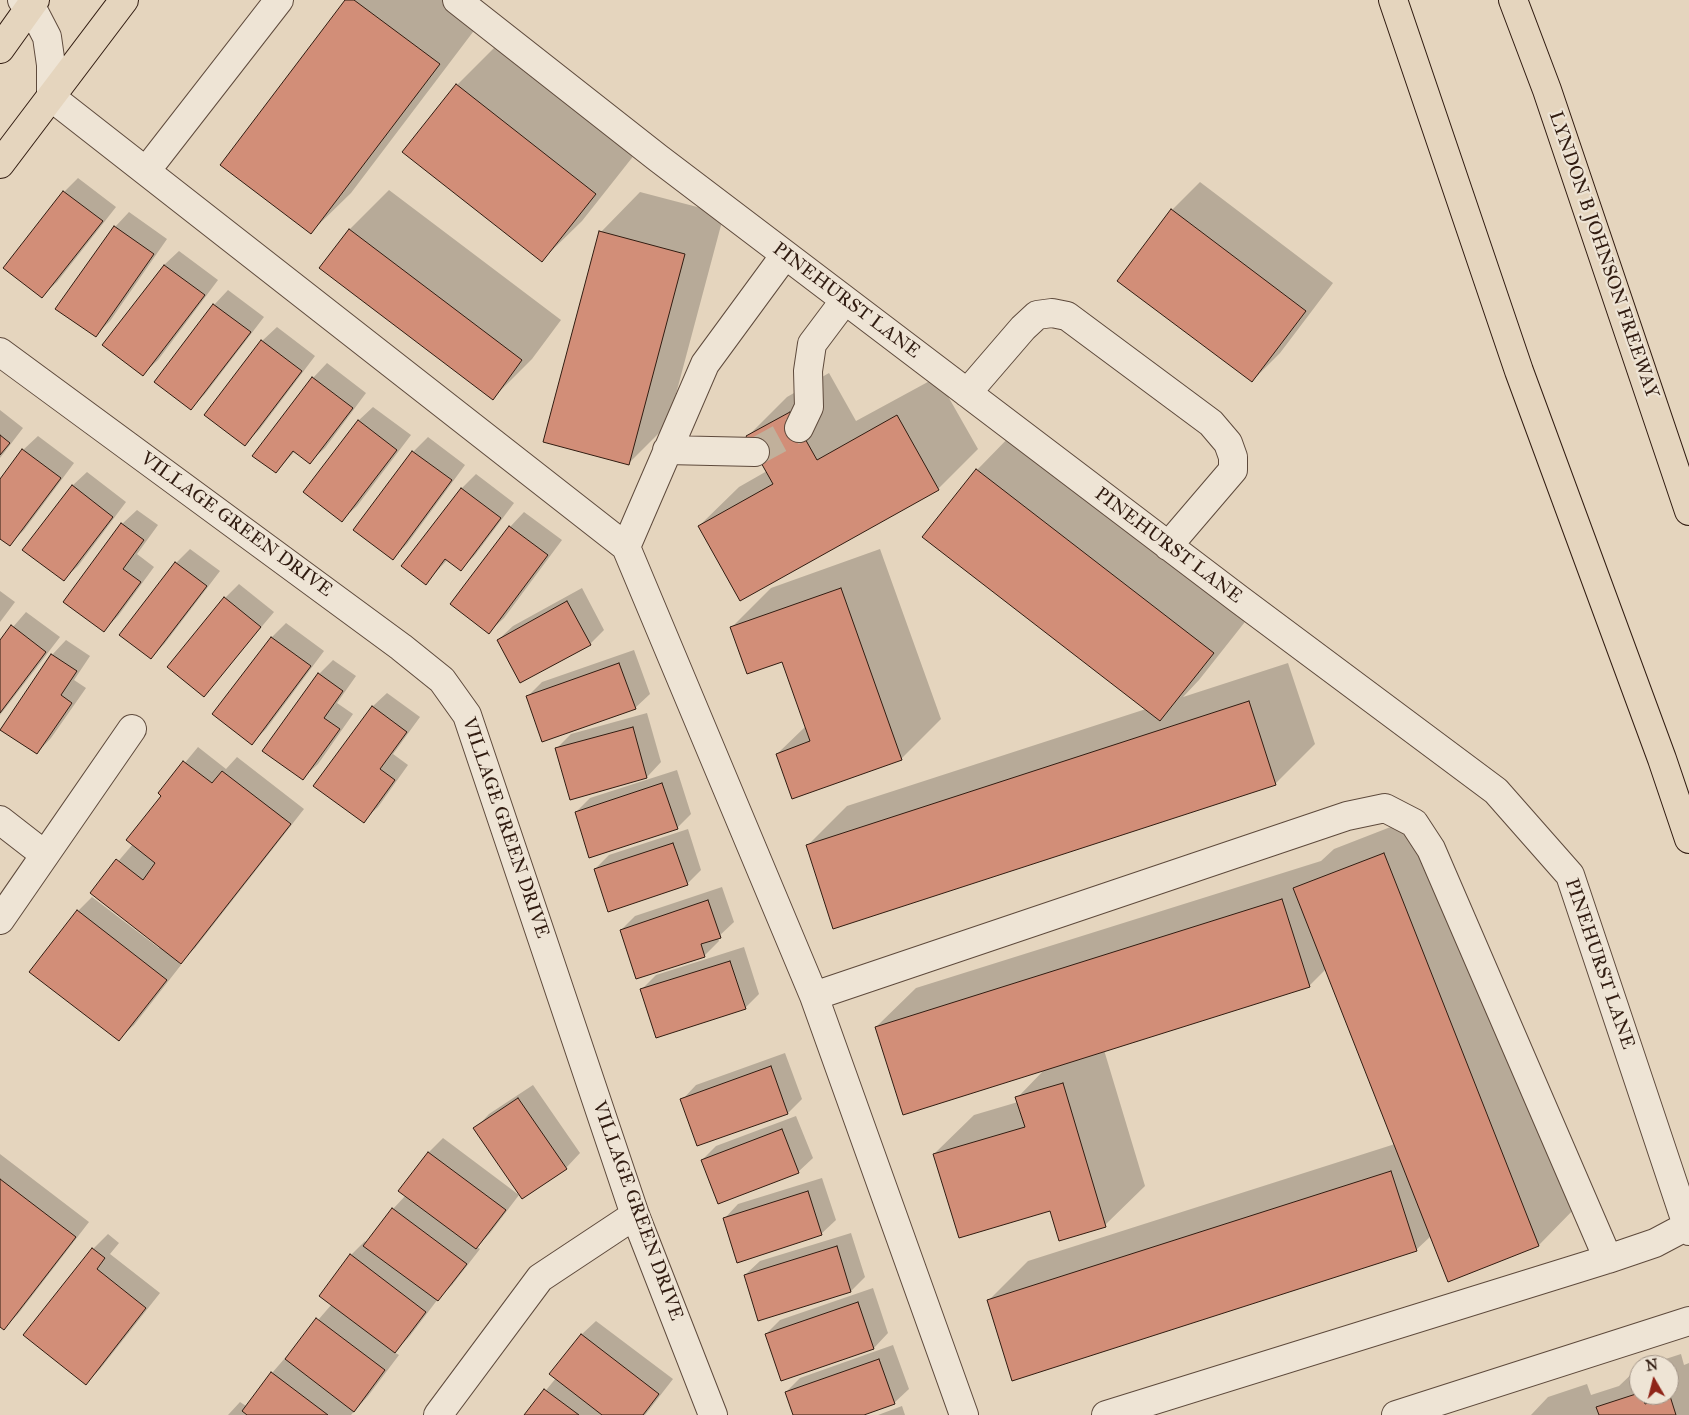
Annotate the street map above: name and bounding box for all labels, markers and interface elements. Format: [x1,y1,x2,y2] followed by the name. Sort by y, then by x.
[1543,109,1663,401] street label: LYNDON B JOHNSON FREEWAY
[768,238,924,364] street label: PINEHURST LANE
[136,448,336,602] street label: VILLAGE GREEN DRIVE
[1090,483,1246,609] street label: PINEHURST LANE
[457,715,553,941] street label: VILLAGE GREEN DRIVE
[1559,876,1639,1052] street label: PINEHURST LANE
[587,1098,687,1324] street label: VILLAGE GREEN DRIVE
[1629,1355,1679,1405] north arrow
[1645,1356,1659,1375] text: N

